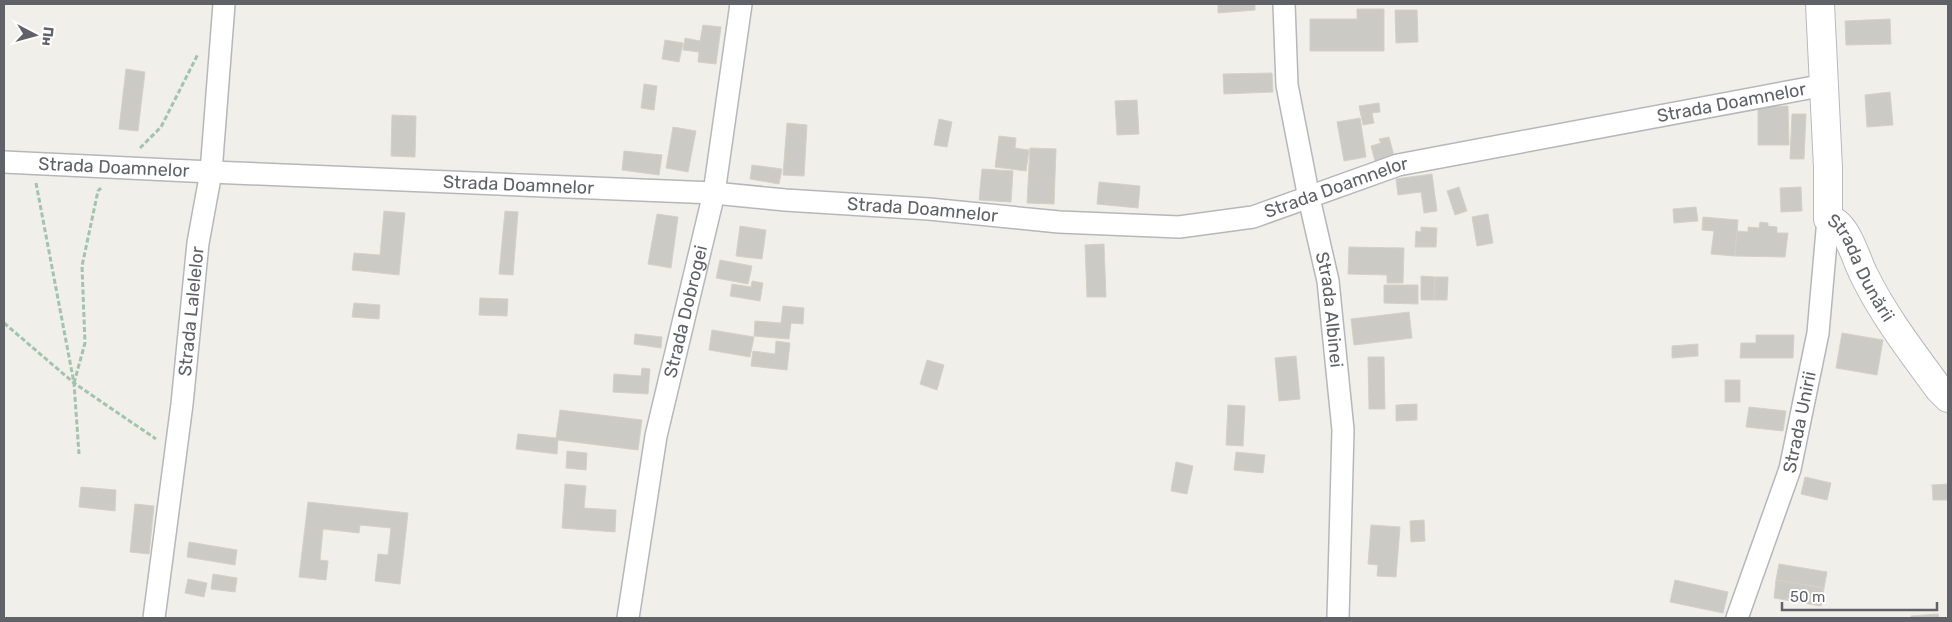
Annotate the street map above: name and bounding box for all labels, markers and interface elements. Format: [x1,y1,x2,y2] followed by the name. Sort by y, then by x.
[10,10,60,60] north arrow
[38,26,57,47] text: Пн
[1655,78,1808,127] street label: Strada Doamnelor
[1261,152,1410,223] street label: Strada Doamnelor
[38,153,190,182] street label: Strada Doamnelor
[442,171,595,199] street label: Strada Doamnelor
[847,193,999,227] street label: Strada Doamnelor
[1824,209,1899,326] street label: Strada Dunării
[659,243,712,380] street label: Strada Dobrogei
[174,245,209,377] street label: Strada Lalelelor
[1311,250,1348,369] street label: Strada Albinei
[1778,369,1821,475] street label: Strada Unirii
[1782,580,1937,612] scale bar
[1790,588,1825,606] text: 50 m

